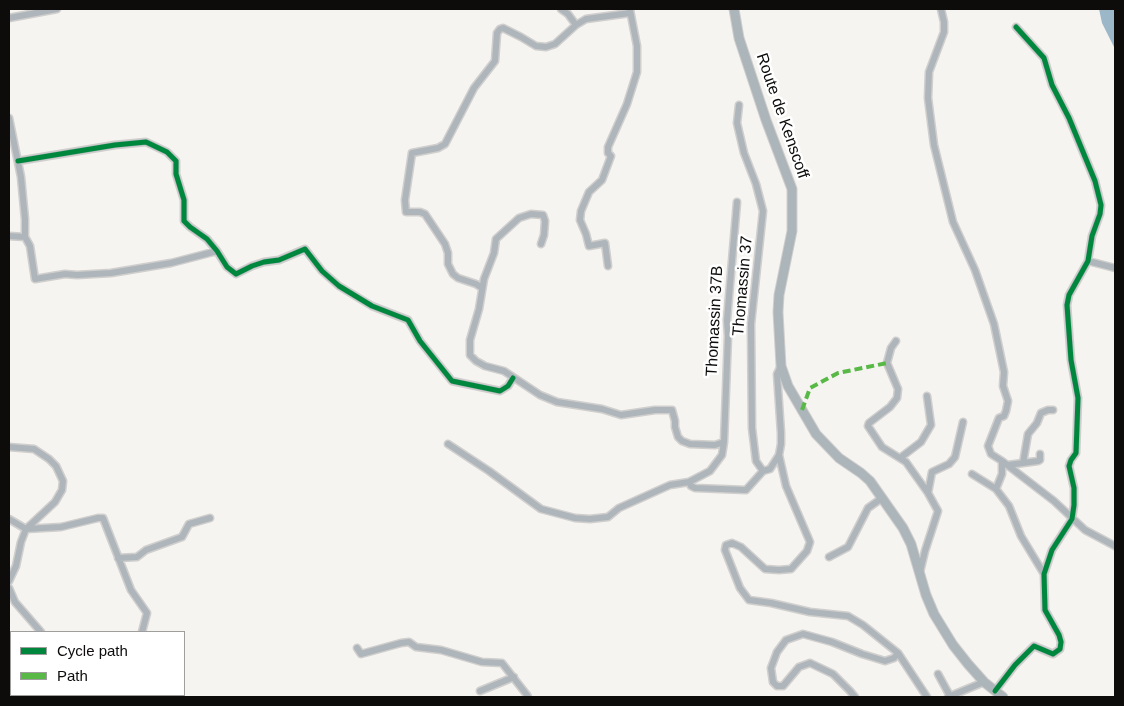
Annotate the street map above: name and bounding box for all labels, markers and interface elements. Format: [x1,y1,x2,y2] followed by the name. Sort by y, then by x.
[752,51,812,181] street label: Route de Kenscoff
[729,235,757,337] street label: Thomassin 37
[703,265,727,377] street label: Thomassin 37B
[10,631,185,696] legend
[57,642,128,659] text: Cycle path
[57,667,88,684] text: Path

